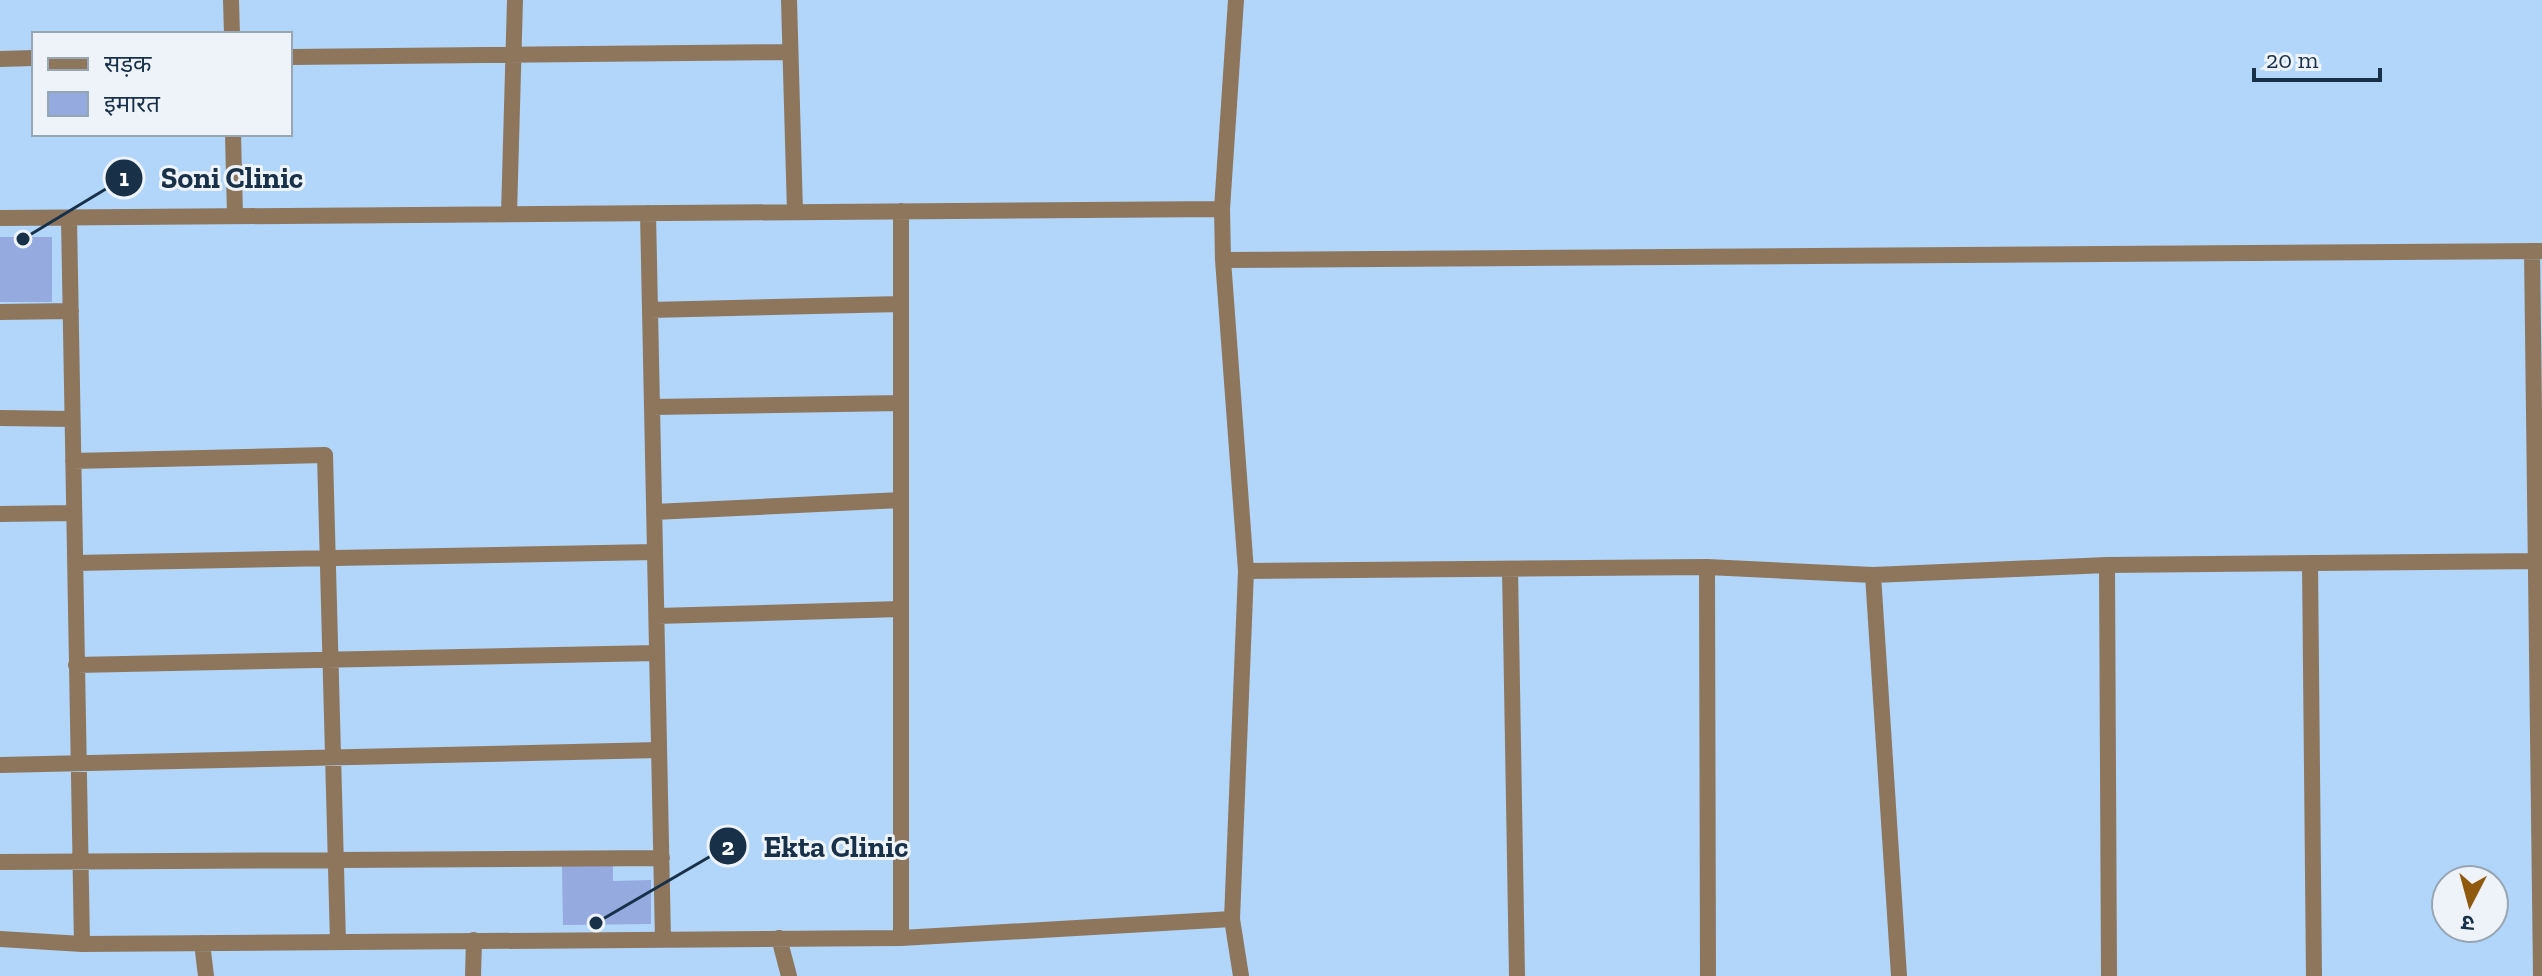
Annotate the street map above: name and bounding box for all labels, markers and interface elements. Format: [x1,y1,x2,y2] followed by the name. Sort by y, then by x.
[32,32,292,136] legend
[2254,32,2380,82] scale bar
[2266,45,2319,74] text: 20 m
[104,49,152,78] text: सड़क
[104,89,161,118] text: इमारत
[104,151,319,205] callout: Soni Clinic
[161,160,303,196] text: Soni Clinic
[119,163,129,192] text: 1
[708,819,924,873] callout: Ekta Clinic
[764,829,908,865] text: Ekta Clinic
[722,832,735,861] text: 2
[2430,864,2510,944] north arrow
[2459,909,2476,937] text: उ

